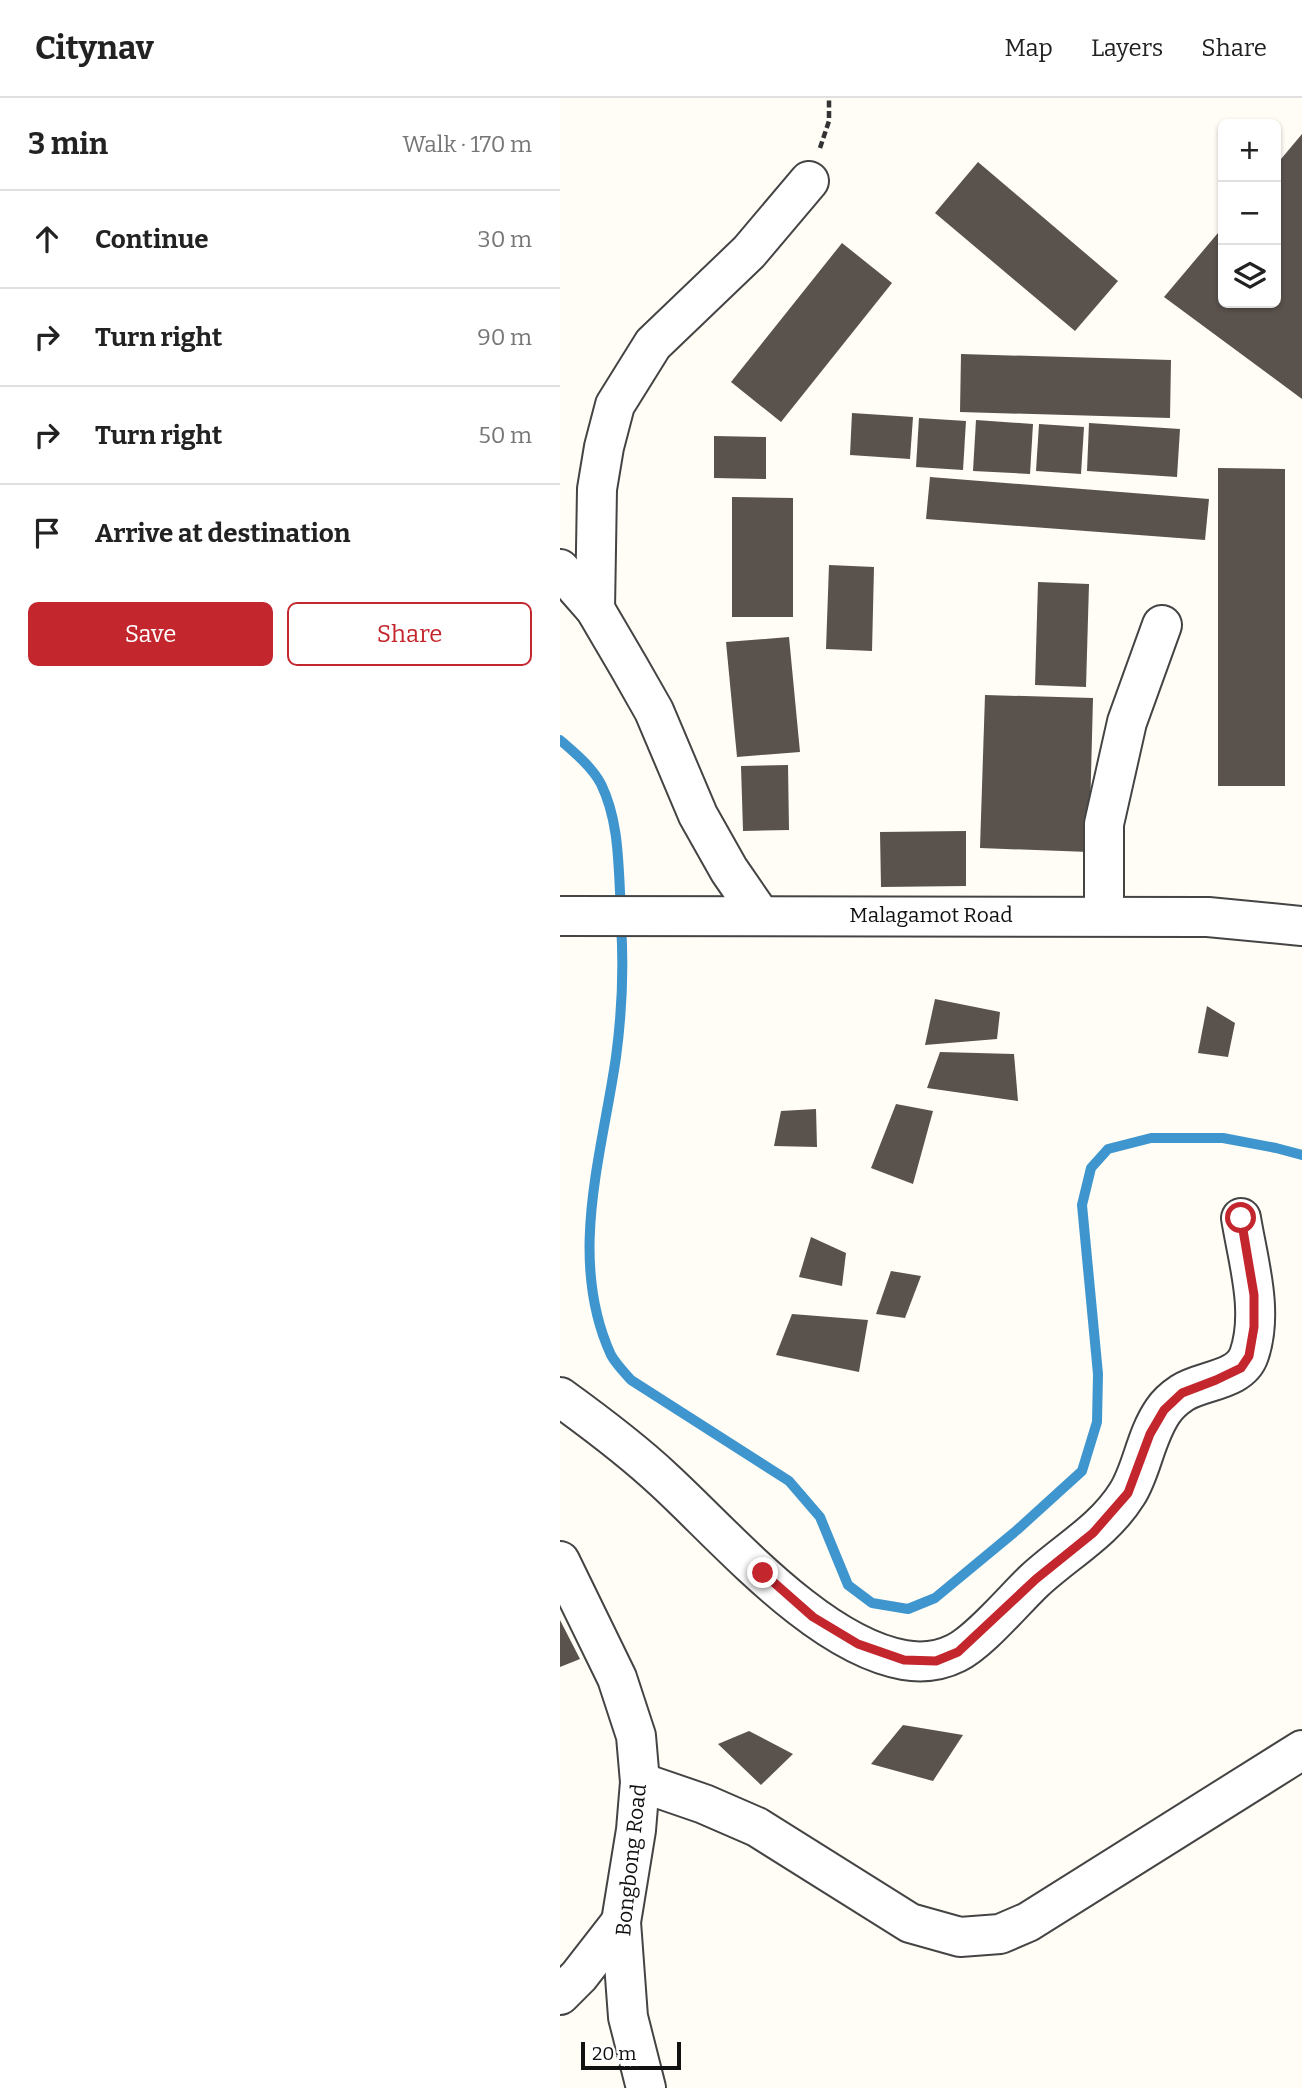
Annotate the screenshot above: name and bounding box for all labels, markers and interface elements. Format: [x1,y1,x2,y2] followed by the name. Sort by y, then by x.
[35,28,154,68] text: Citynav
[1005,34,1053,62] text: Map
[1091,34,1163,62] text: Layers
[1201,34,1267,62] text: Share
[1218,119,1281,308] map controls
[1218,119,1281,182] button: +
[28,126,108,162] text: 3 min
[403,130,532,158] text: Walk · 170 m
[1218,182,1281,245] button: −
[28,220,66,258] icon: ahead
[95,224,209,255] text: Continue
[478,225,532,253] text: 30 m
[1218,245,1281,308] button: layers
[28,318,66,356] icon: right
[95,322,222,353] text: Turn right
[477,323,532,351] text: 90 m
[28,416,66,454] icon: right
[95,420,222,451] text: Turn right
[478,421,532,449] text: 50 m
[28,514,66,552] icon: arrive
[95,518,350,549] text: Arrive at destination
[28,602,273,666] button: Save
[287,602,532,666] button: Share
[849,902,1013,928] street label: Malagamot Road
[1225,1202,1256,1233] route start
[747,1557,778,1588] route end
[610,1783,652,1937] street label: Bongbong Road
[581,2039,681,2071] scale bar
[592,2042,636,2065] text: 20 m

